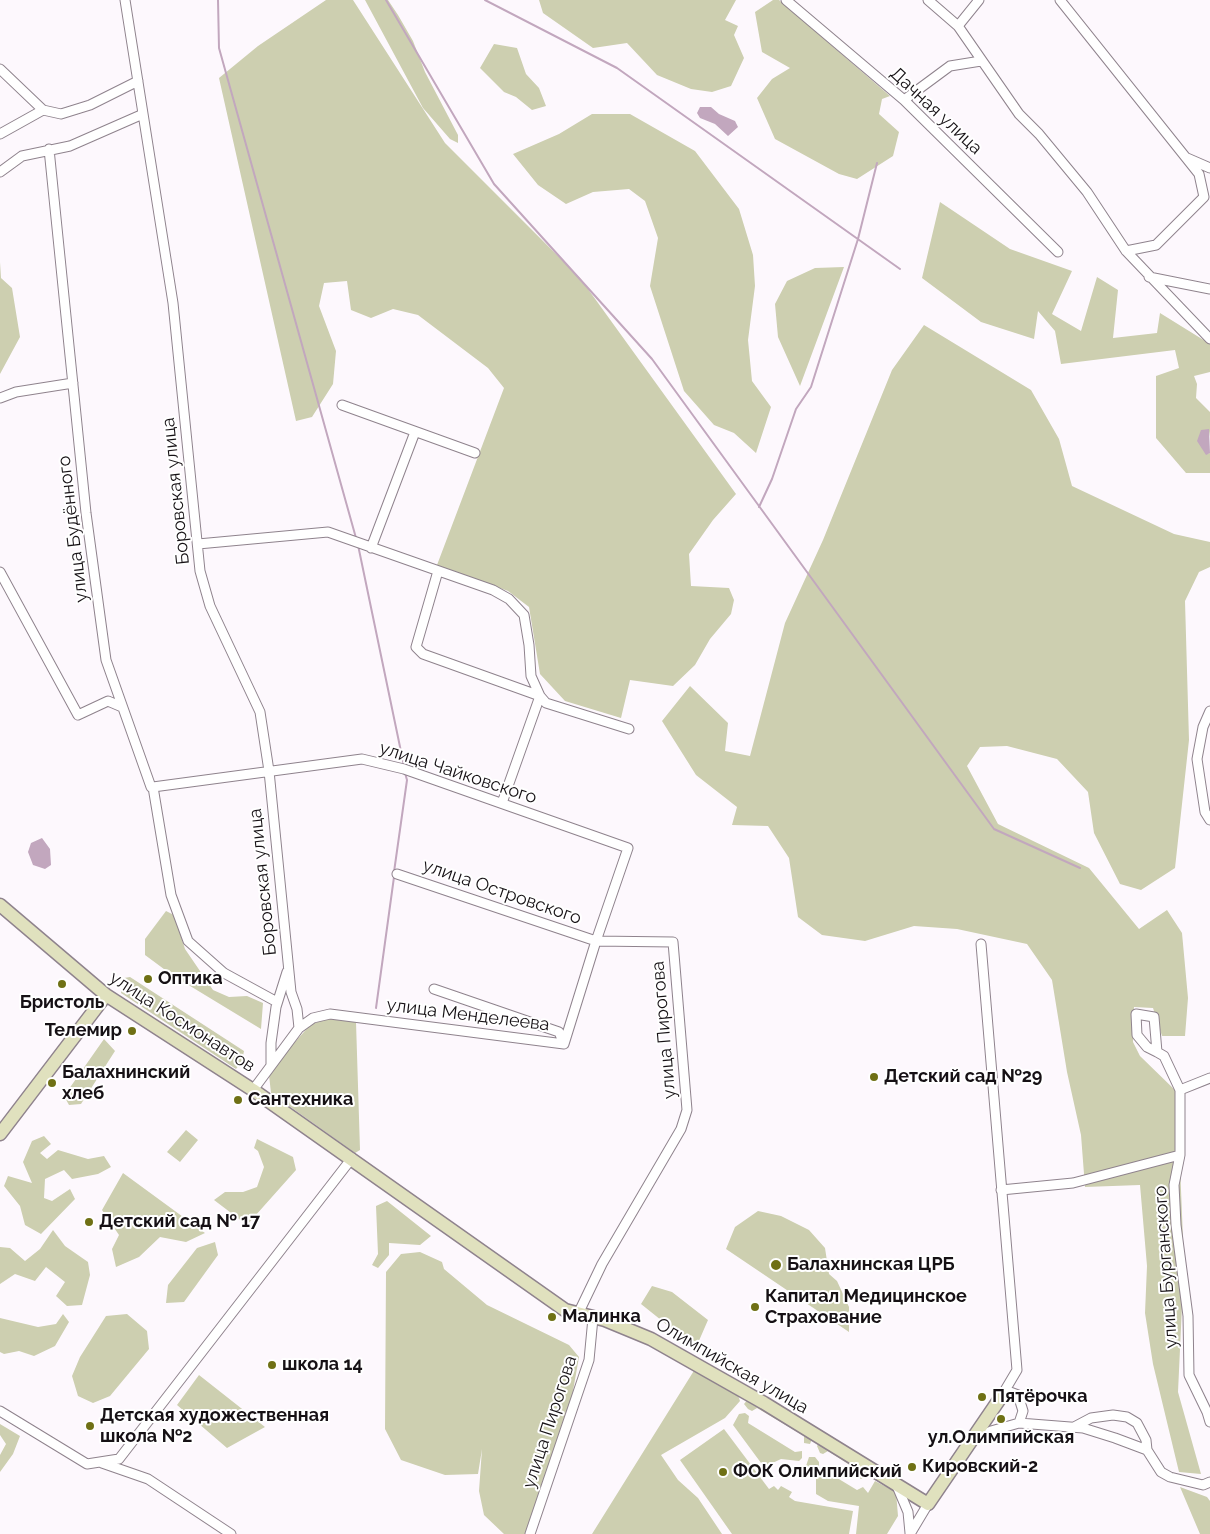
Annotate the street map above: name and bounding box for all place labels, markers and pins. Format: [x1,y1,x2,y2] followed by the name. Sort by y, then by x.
[158,968,223,990] place label: Оптика
[142,973,154,985] marker: Оптика
[56,978,68,990] marker: Бристоль
[20,992,104,1014] place label: Бристоль
[45,1020,122,1042] place label: Телемир
[126,1025,138,1037] marker: Телемир
[62,1062,190,1104] place label: Балахнинский хлеб
[884,1066,1042,1088] place label: Детский сад №29
[868,1071,880,1083] marker: Детский сад №29
[46,1077,58,1089] marker: Балахнинский хлеб
[248,1089,353,1111] place label: Сантехника
[232,1094,244,1106] marker: Сантехника
[99,1211,260,1233] place label: Детский сад № 17
[83,1216,95,1228] marker: Детский сад № 17
[787,1254,955,1276] place label: Балахнинская ЦРБ
[769,1258,783,1272] marker: Балахнинская ЦРБ
[765,1286,967,1328] place label: Капитал Медицинское Страхование
[749,1301,761,1313] marker: Капитал Медицинское Страхование
[562,1306,641,1328] place label: Малинка
[546,1311,558,1323] marker: Малинка
[282,1354,363,1376] place label: школа 14
[266,1359,278,1371] marker: школа 14
[992,1386,1088,1408] place label: Пятёрочка
[976,1391,988,1403] marker: Пятёрочка
[100,1405,329,1448] place label: Детская художественная школа №2
[995,1413,1007,1425] marker: ул.Олимпийская
[84,1420,96,1432] marker: Детская художественная школа №2
[928,1427,1074,1449] place label: ул.Олимпийская
[922,1456,1038,1478] place label: Кировский-2
[733,1461,902,1483] place label: ФОК Олимпийский
[906,1461,918,1473] marker: Кировский-2
[717,1466,729,1478] marker: ФОК Олимпийский

